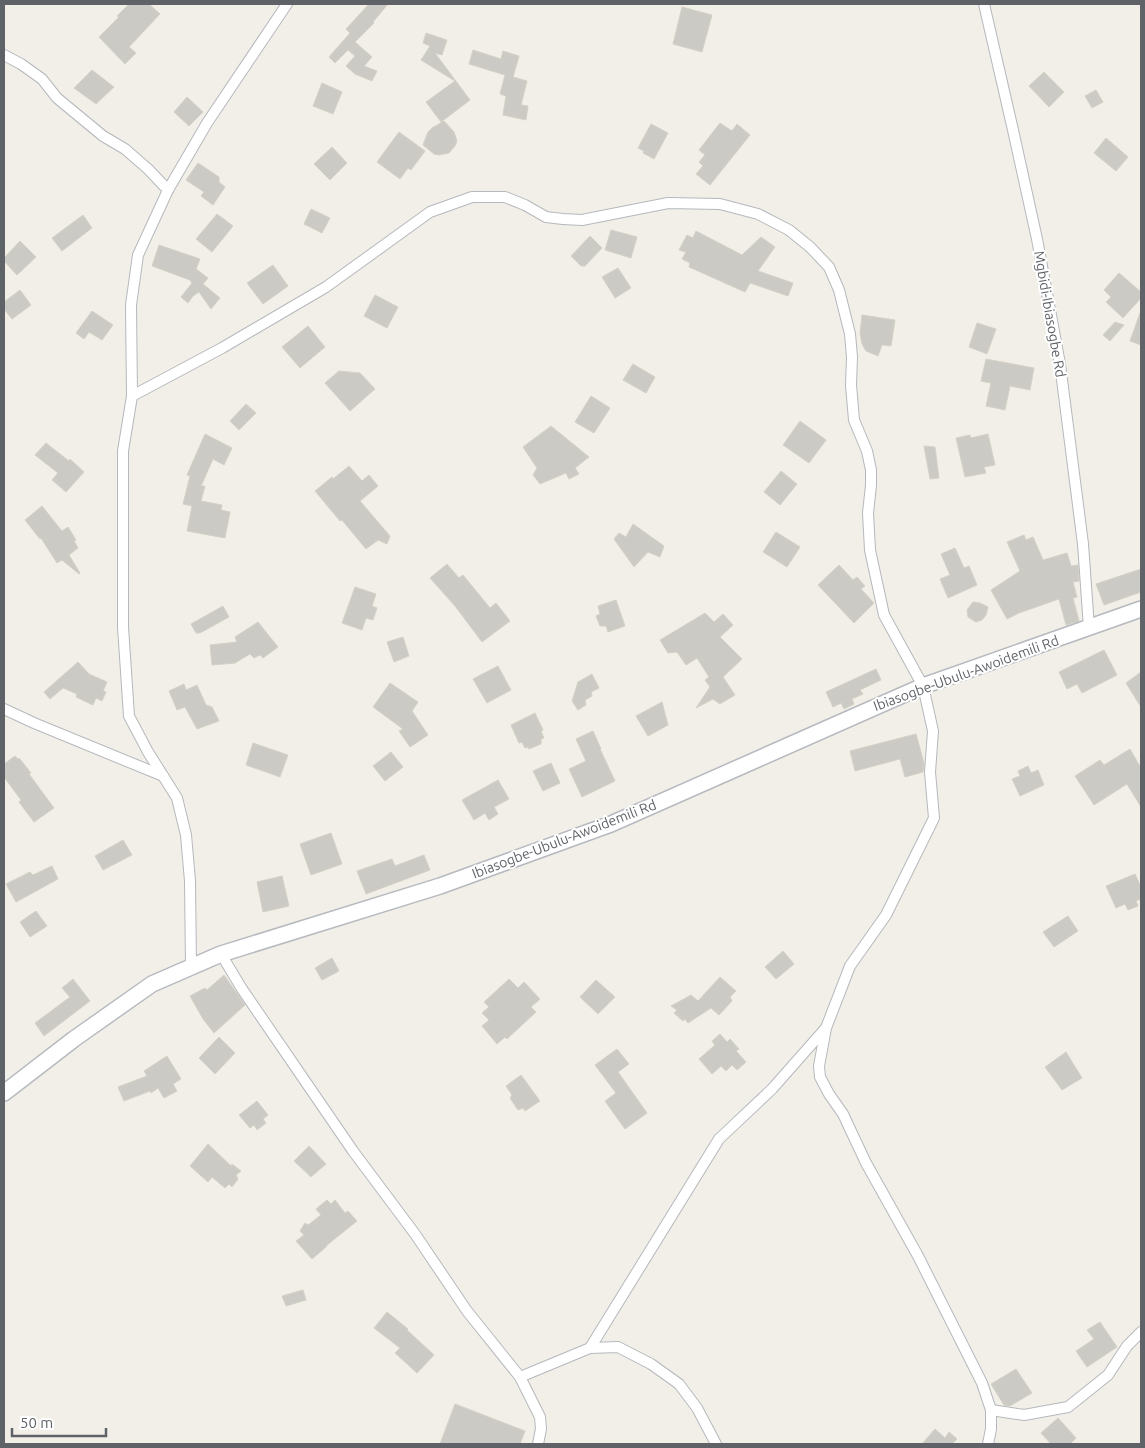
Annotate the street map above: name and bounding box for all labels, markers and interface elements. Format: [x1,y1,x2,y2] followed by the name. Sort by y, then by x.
[1031,250,1069,378] street label: Mgbidi-Ibiasogbe Rd
[871,632,1061,714] street label: Ibiasogbe-Ubulu-Awoidemili Rd
[470,796,658,882] street label: Ibiasogbe-Ubulu-Awoidemili Rd
[12,1406,106,1438] scale bar
[20,1414,53,1431] text: 50 m

